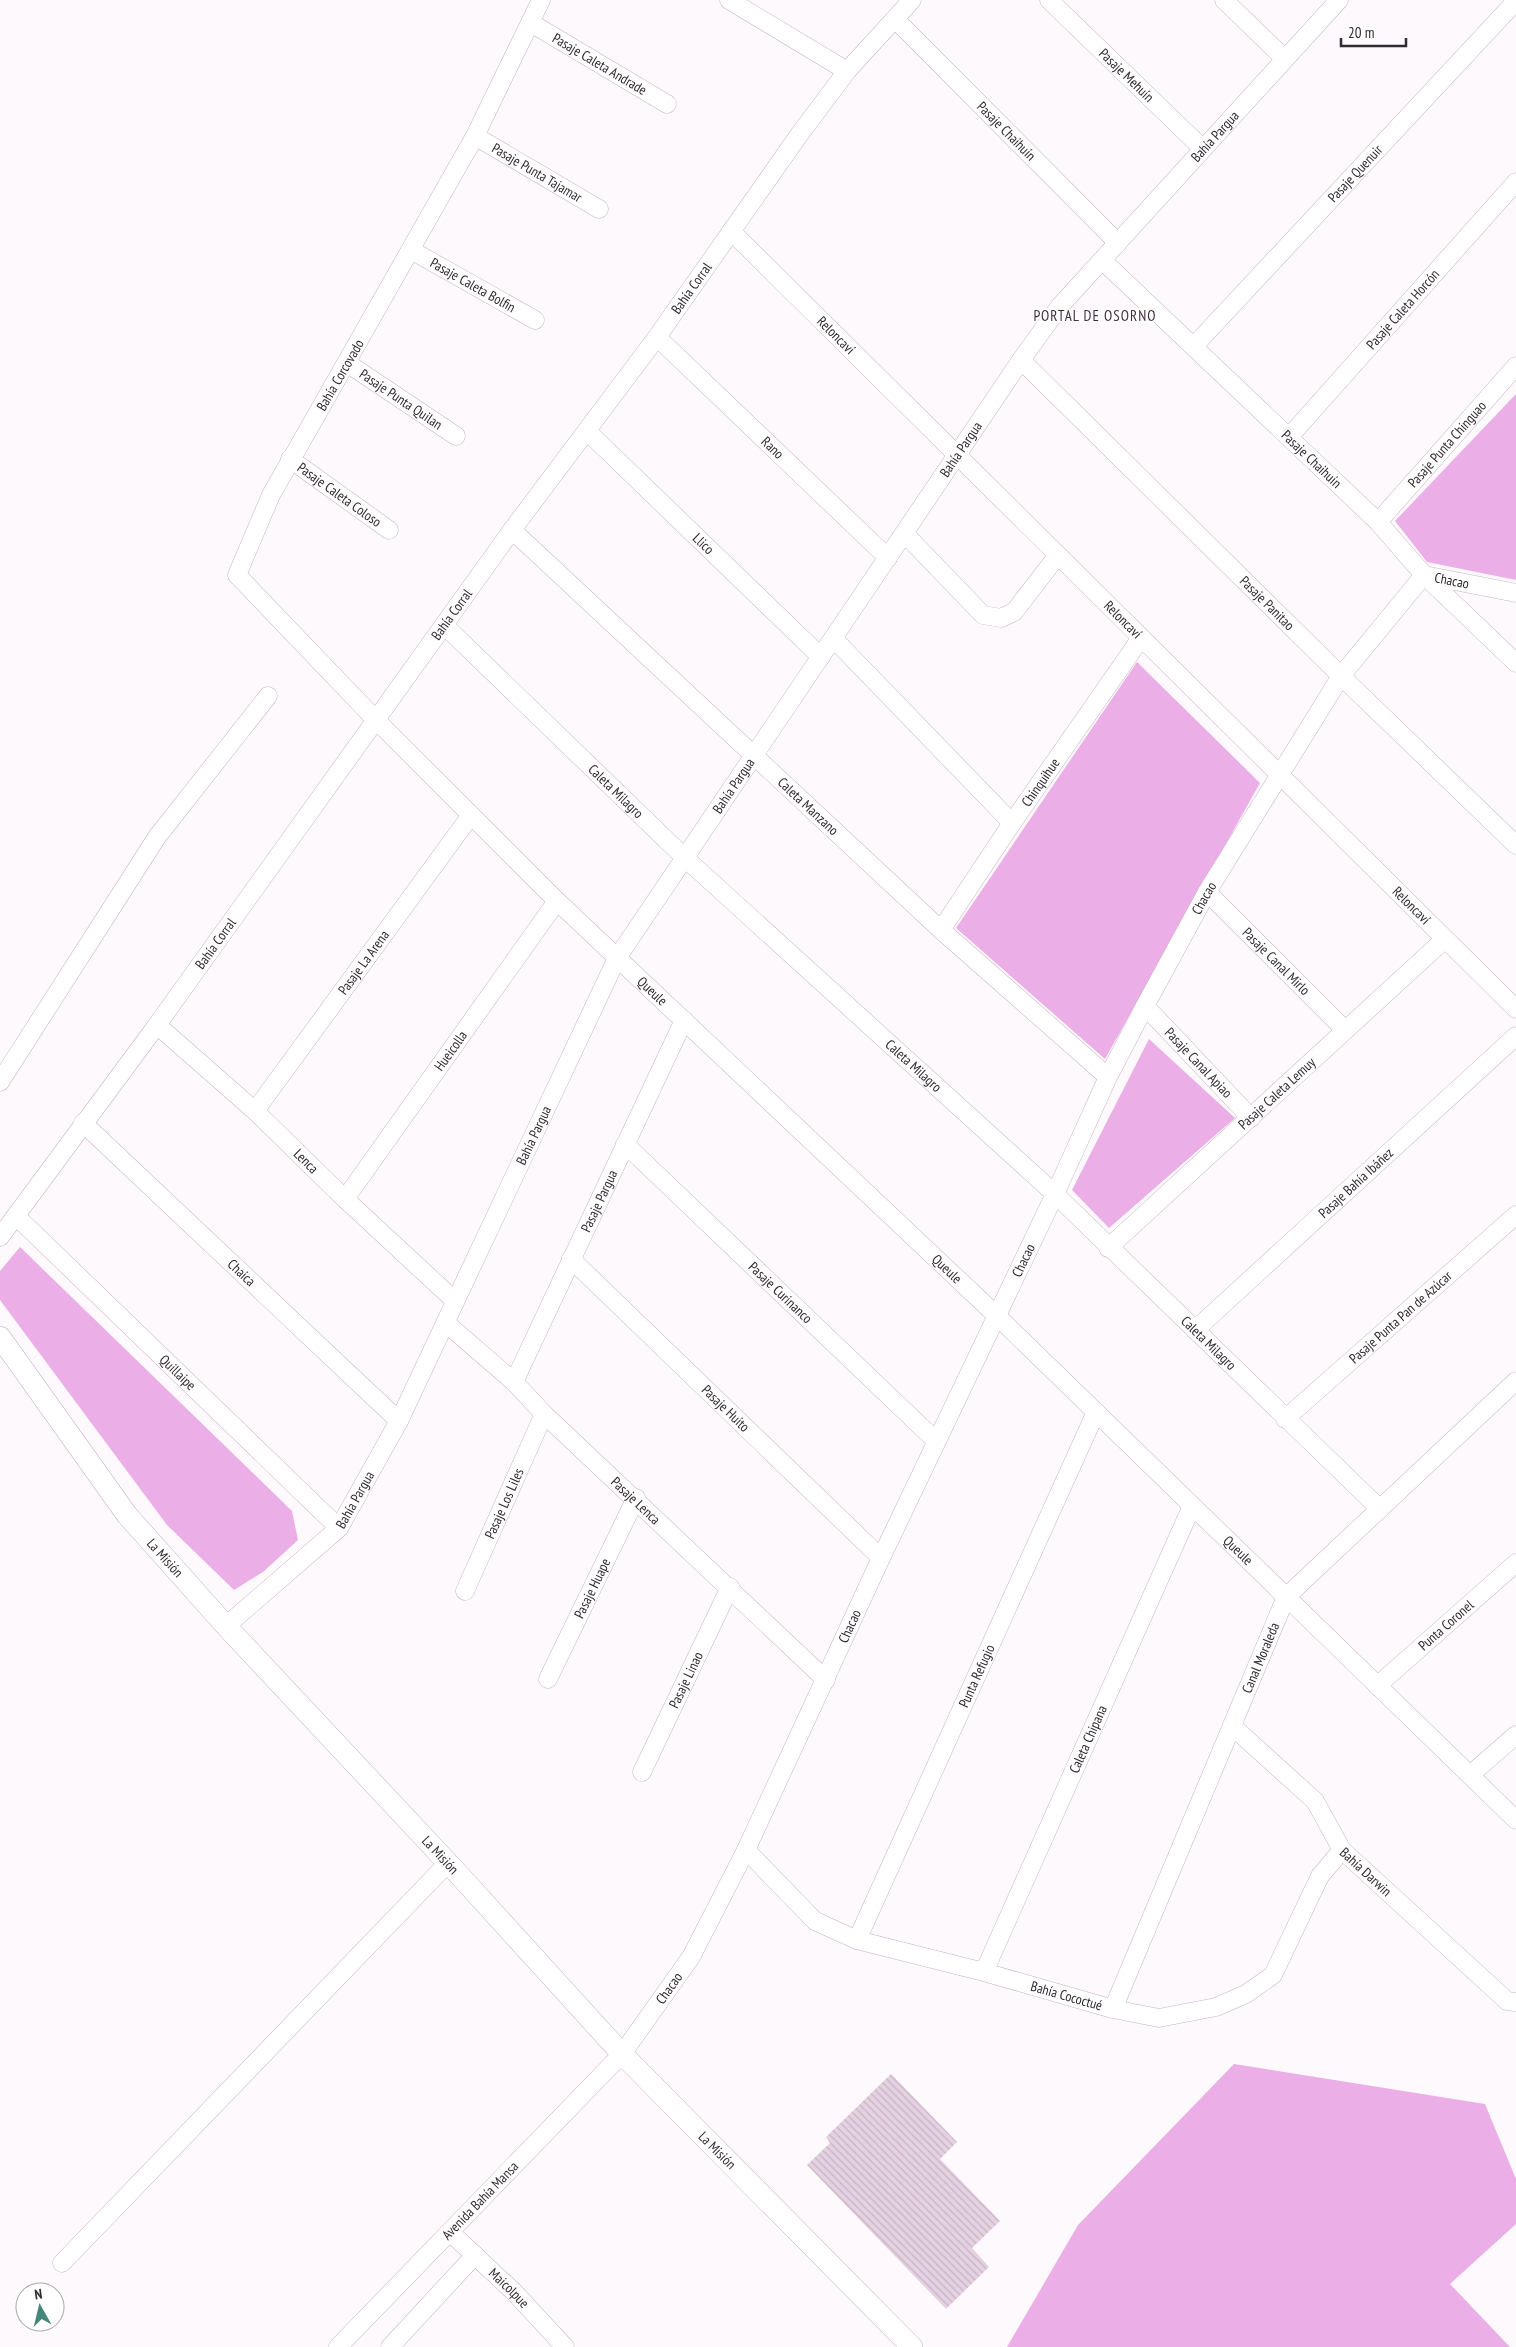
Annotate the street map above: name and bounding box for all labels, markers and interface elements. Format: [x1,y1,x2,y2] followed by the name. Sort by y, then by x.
[1341,15,1406,47] scale bar
[1348,23,1374,42] text: 20 m
[549,29,650,99] street label: Pasaje Caleta Andrade
[1095,44,1158,106] street label: Pasaje Mehuín
[973,98,1040,164] street label: Pasaje Chaihuín
[1187,107,1243,166] street label: Bahía Pargua
[489,139,586,206] street label: Pasaje Punta Tajamar
[1324,141,1386,206] street label: Pasaje Quenuir
[427,254,519,316] street label: Pasaje Caleta Bolfin
[667,258,716,317] street label: Bahía Corral
[1362,265,1443,353] street label: Pasaje Caleta Horcón
[1033,306,1157,325] district label: PORTAL DE OSORNO
[813,312,859,358] street label: Reloncaví
[312,336,368,414] street label: Bahía Corcovado
[356,365,446,433] street label: Pasaje Punta Quilan
[1404,397,1490,491] street label: Pasaje Punta Chinguao
[936,418,986,480] street label: Bahía Pargua
[1278,426,1345,492] street label: Pasaje Chaihuín
[758,433,788,463] street label: Rano
[294,458,385,531] street label: Pasaje Caleta Coloso
[689,529,718,558] street label: Llico
[1433,568,1471,593] street label: Chacao
[1236,572,1298,634] street label: Pasaje Panitao
[427,585,476,644] street label: Bahía Corral
[1100,597,1146,642] street label: Reloncaví
[708,754,759,817] street label: Bahía Pargua
[1017,754,1064,810] street label: Chinquihue
[584,760,647,822] street label: Caleta Milagro
[774,773,842,839] street label: Caleta Manzano
[1188,878,1220,918] street label: Chacao
[1389,883,1434,928] street label: Reloncaví
[191,914,240,973] street label: Bahía Corral
[1239,924,1314,999] street label: Pasaje Canal Mirlo
[334,927,393,998] street label: Pasaje La Arena
[634,973,671,1010] street label: Queule
[1161,1024,1236,1102] street label: Pasaje Canal Apiao
[430,1027,471,1074] street label: Hueicolla
[882,1035,946,1096] street label: Caleta Milagro
[1234,1053,1320,1133] street label: Pasaje Caleta Lemuy
[512,1103,555,1168] street label: Bahía Pargua
[1314,1144,1397,1222] street label: Pasaje Bahía Ibáñez
[290,1145,322,1177] street label: Lenca
[577,1167,621,1235] street label: Pasaje Pargua
[1008,1241,1039,1280] street label: Chacao
[928,1250,966,1287] street label: Queule
[224,1255,259,1290] street label: Chaica
[745,1258,816,1327] street label: Pasaje Curinanco
[1345,1267,1456,1367] street label: Pasaje Punta Pan de Azúcar
[1177,1312,1240,1374] street label: Caleta Milagro
[156,1351,200,1394] street label: Quillaipe
[698,1381,754,1436] street label: Pasaje Huito
[481,1465,528,1541] street label: Pasaje Los Liles
[332,1468,378,1532] street label: Bahía Pargua
[607,1473,664,1528] street label: Pasaje Lenca
[1220,1532,1257,1569] street label: Queule
[143,1535,187,1581] street label: La Misión
[570,1555,615,1621] street label: Pasaje Huape
[1415,1595,1478,1654] street label: Punta Coronel
[834,1607,865,1646] street label: Chacao
[1238,1620,1283,1696] street label: Canal Moraleda
[954,1641,999,1710] street label: Punta Refugio
[665,1649,707,1711] street label: Pasaje Linao
[1065,1702,1111,1776] street label: Caleta Chipana
[418,1832,463,1878] street label: La Misión
[1336,1843,1396,1900] street label: Bahía Darwin
[651,1969,686,2007] street label: Chacao
[1029,1977,1105,2015] street label: Bahía Cococtué
[695,2128,740,2173] street label: La Misión
[438,2158,522,2244] street label: Avenida Bahía Mansa
[485,2264,533,2312] street label: Maicolpue
[15,2282,65,2332] north arrow
[33,2285,43,2304] text: N

